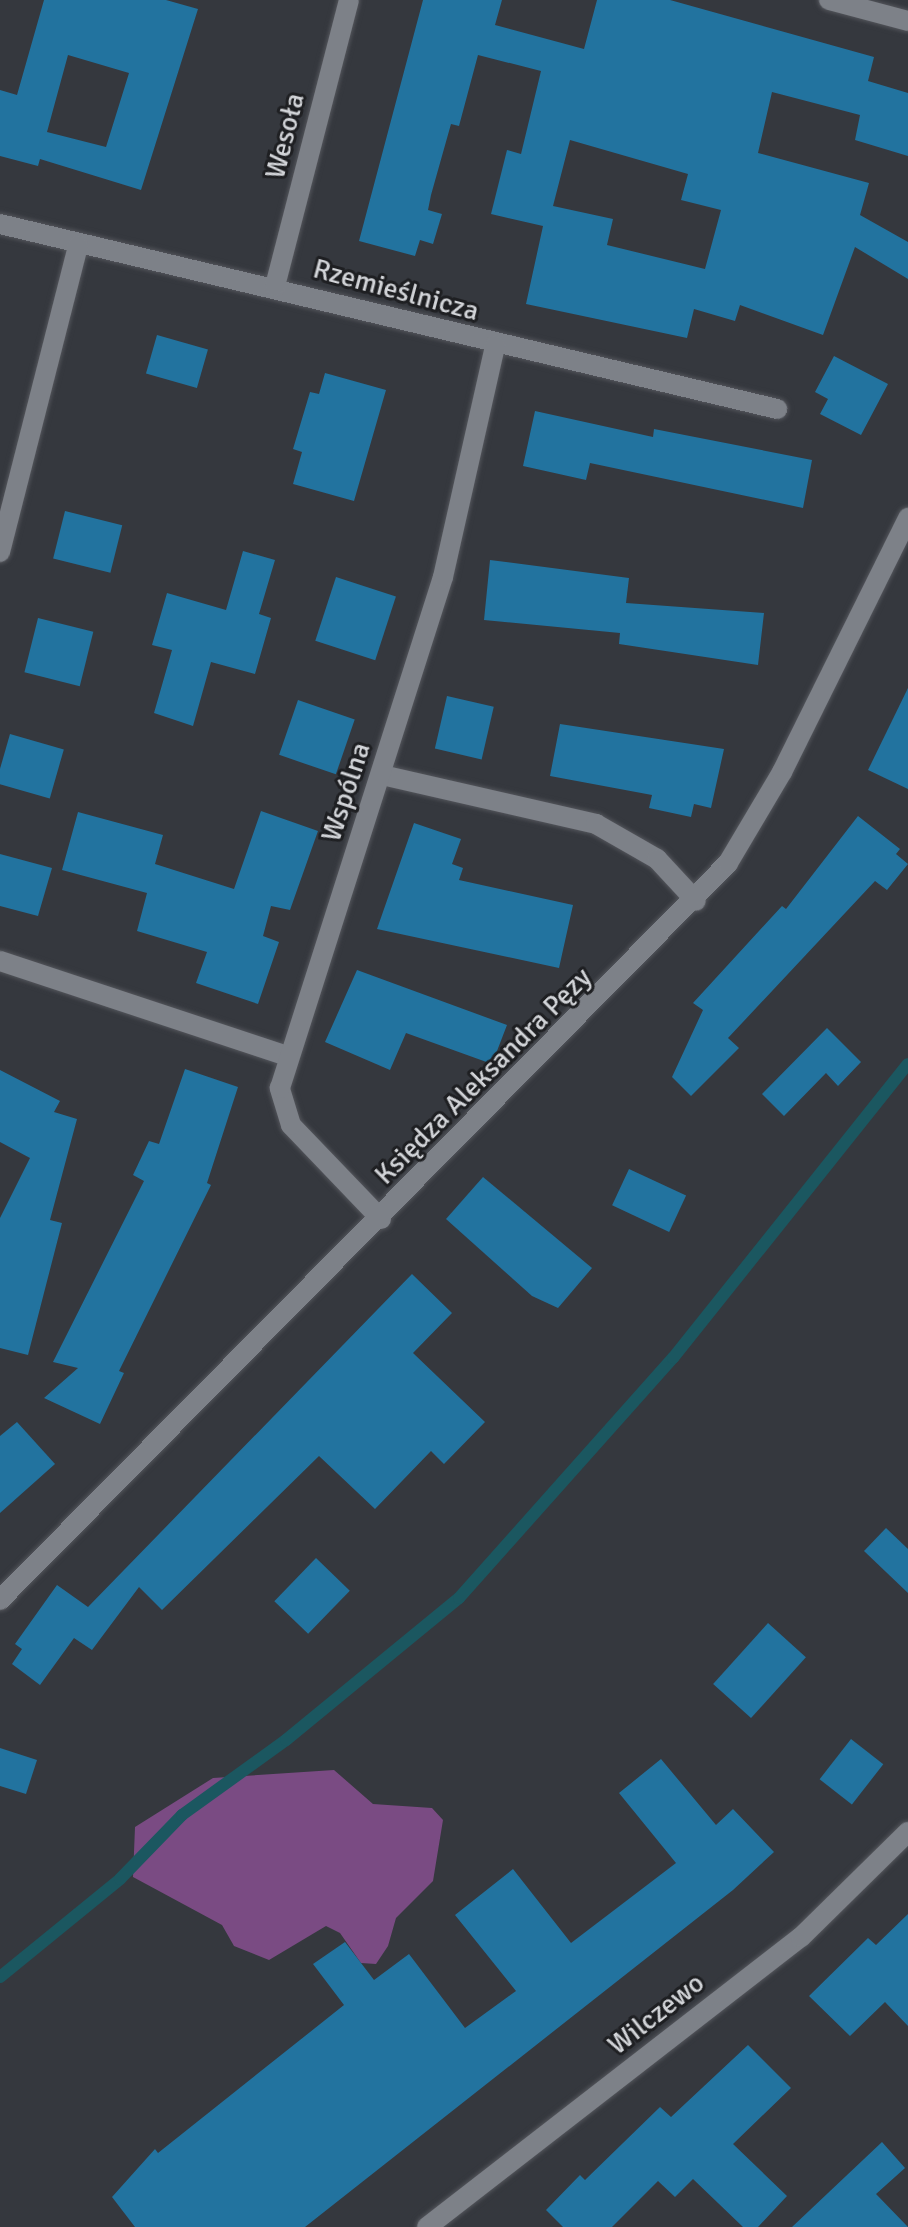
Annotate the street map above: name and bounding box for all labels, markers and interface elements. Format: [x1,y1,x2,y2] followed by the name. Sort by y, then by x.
[258,90,312,182] street label: Wesoła
[310,252,482,328] street label: Rzemieślnicza
[314,738,378,846] street label: Wspólna
[368,961,598,1191] street label: Księdza Aleksandra Pęzy
[601,1966,711,2062] street label: Wilczewo

